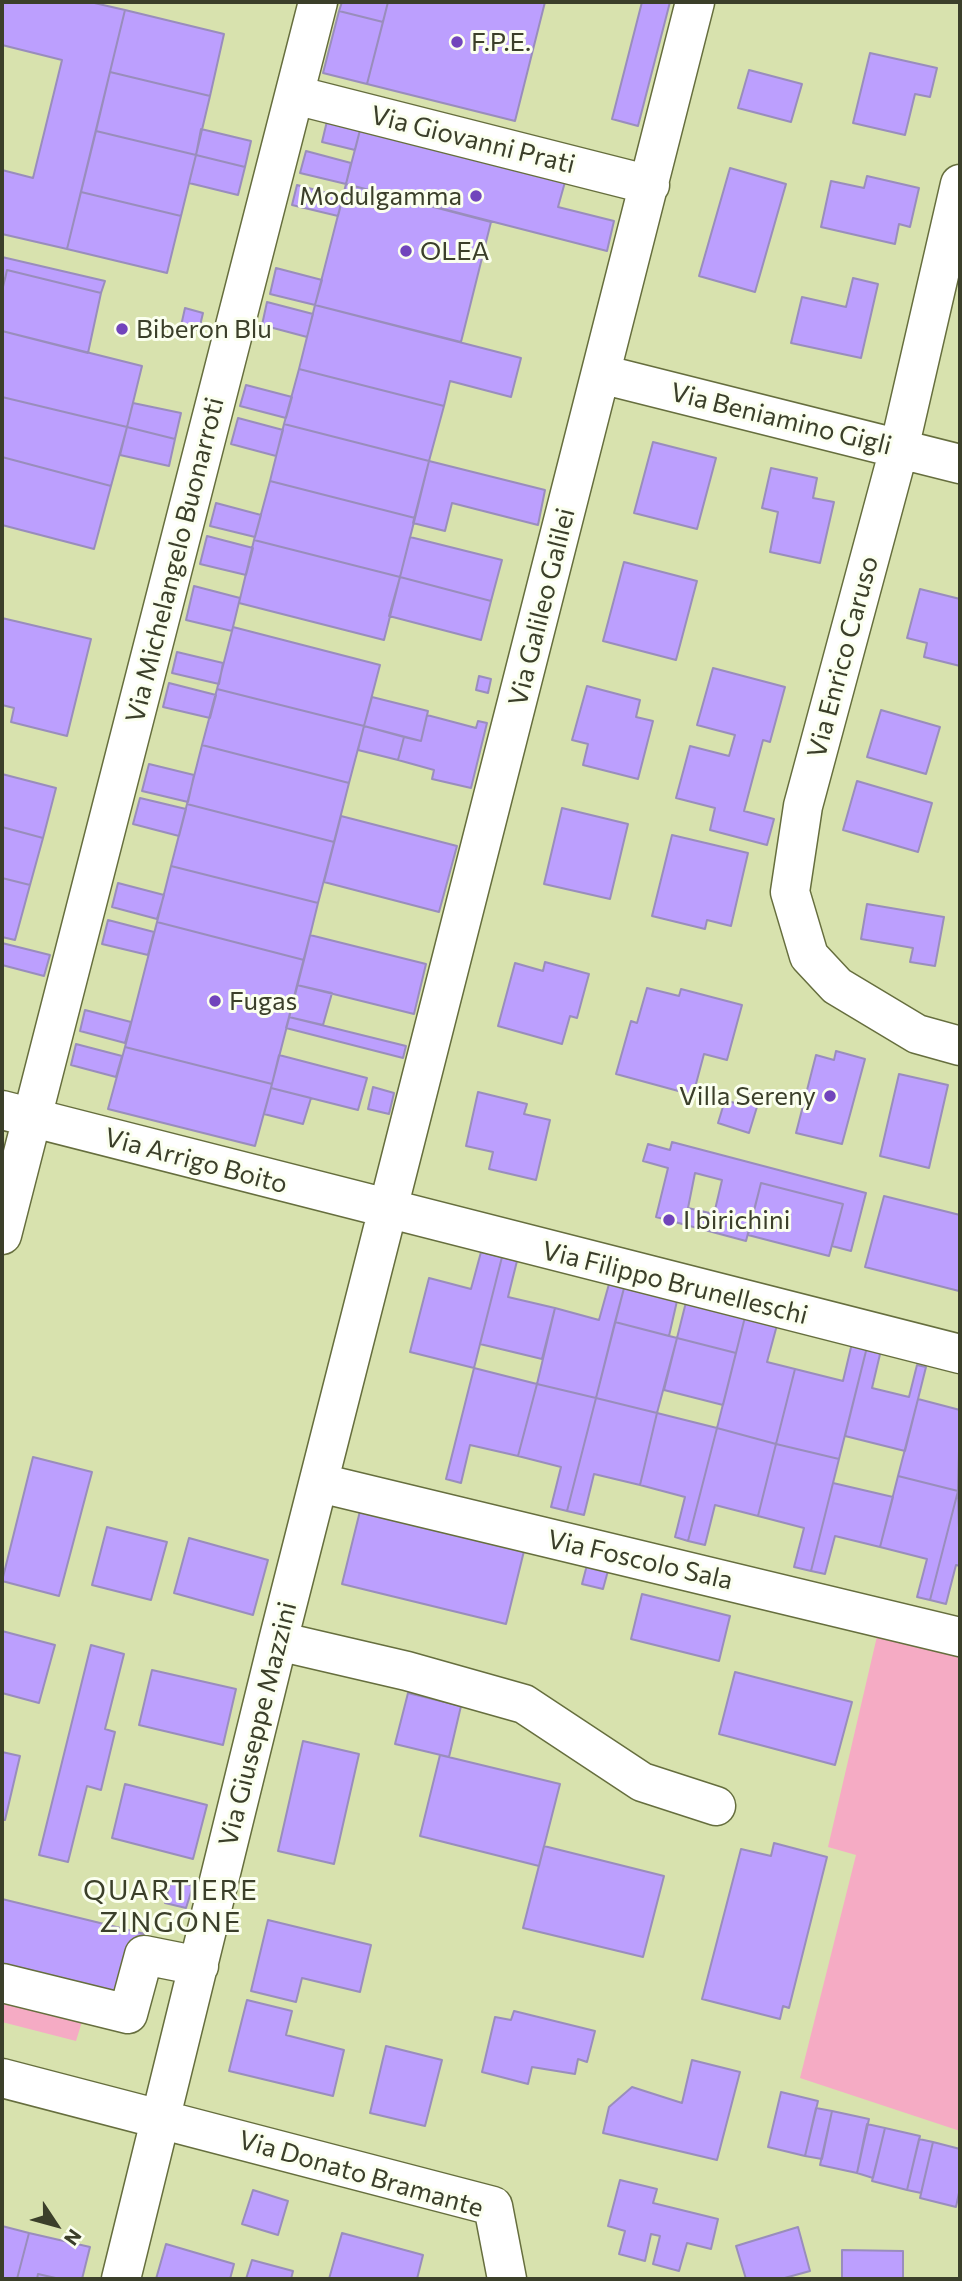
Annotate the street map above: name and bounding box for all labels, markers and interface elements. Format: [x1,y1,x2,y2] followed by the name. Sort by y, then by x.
[471,26,531,58] place label: F.P.E.
[449,34,465,50] marker: F.P.E.
[368,100,578,180] street label: Via Giovanni Prati
[299,180,462,212] place label: Modulgamma
[468,188,484,204] marker: Modulgamma
[420,235,489,267] place label: OLEA
[398,243,414,259] marker: OLEA
[136,313,272,345] place label: Biberon Blu
[114,321,130,337] marker: Biberon Blu
[667,376,895,462] street label: Via Beniamino Gigli
[119,394,231,726] street label: Via Michelangelo Buonarroti
[502,505,582,709] street label: Via Galileo Galilei
[801,553,885,761] street label: Via Enrico Caruso
[229,985,297,1017] place label: Fugas
[207,993,223,1009] marker: Fugas
[679,1080,816,1112] place label: Villa Sereny
[822,1088,838,1104] marker: Villa Sereny
[101,1122,291,1200] street label: Via Arrigo Boito
[683,1204,790,1236] place label: I birichini
[661,1212,677,1228] marker: I birichini
[539,1235,811,1331] street label: Via Filippo Brunelleschi
[544,1524,736,1596] street label: Via Foscolo Sala
[213,1599,303,1849] street label: Via Giuseppe Mazzini
[84,1874,258,1940] district label: QUARTIERE ZINGONE
[235,2124,487,2224] street label: Via Donato Bramante
[21,2190,91,2260] north arrow
[60,2225,87,2250] text: N

